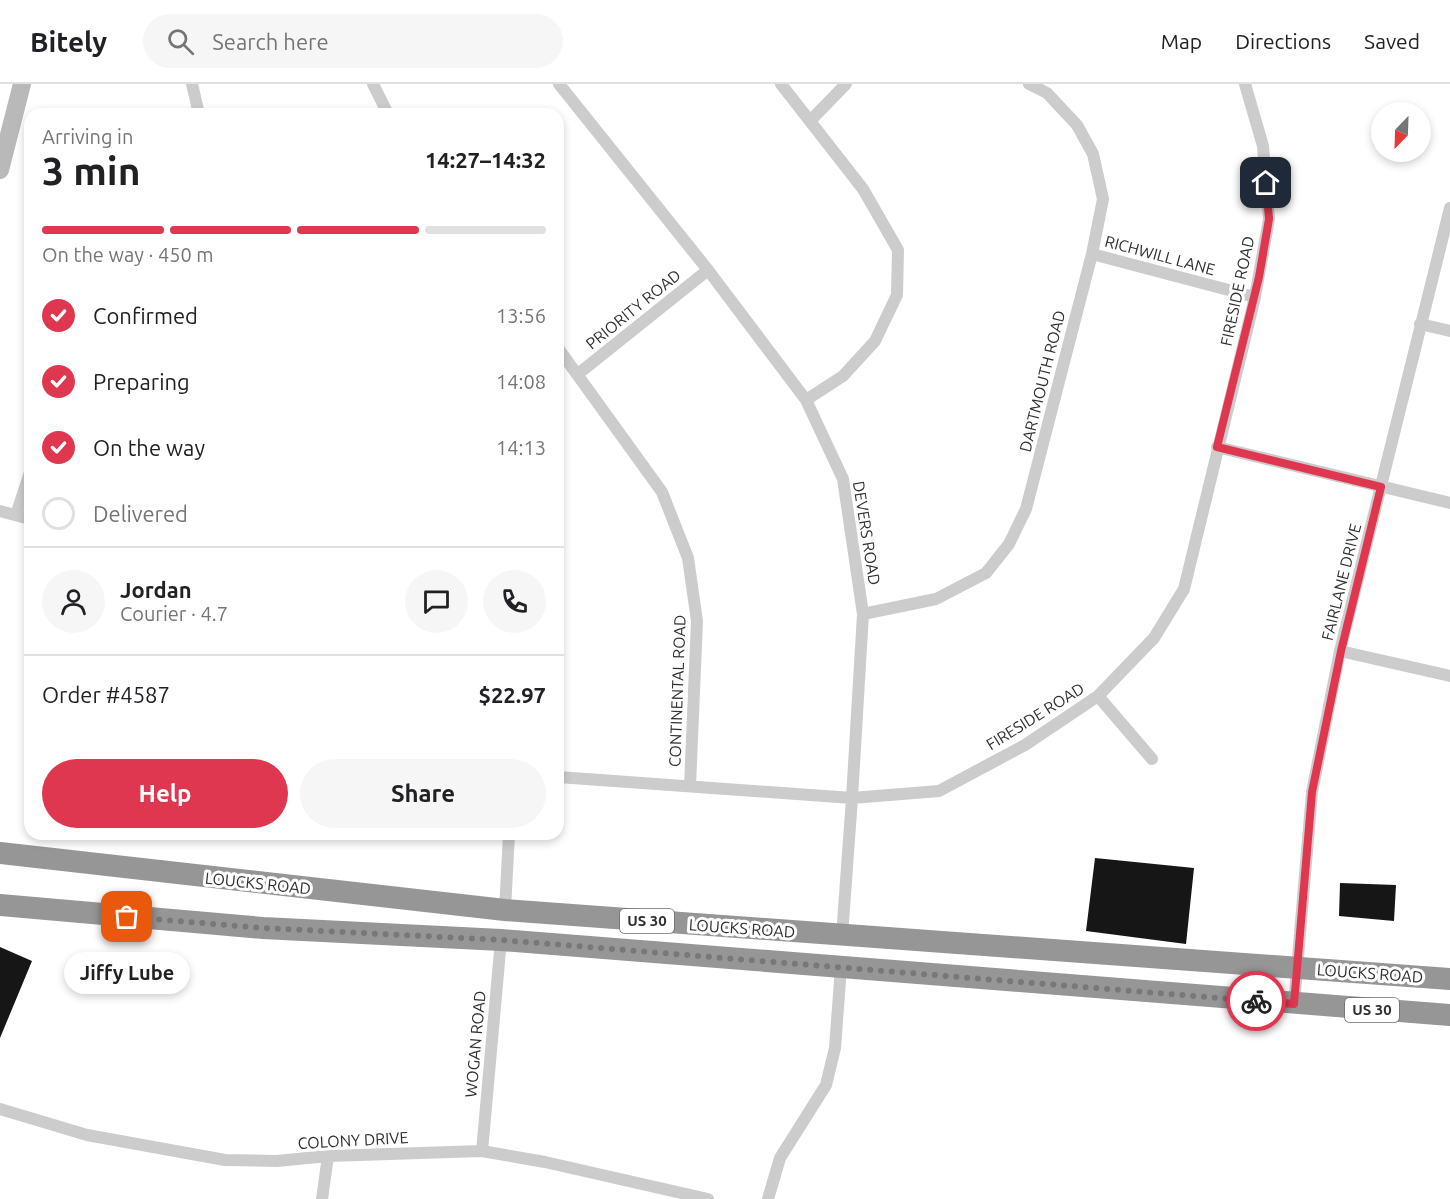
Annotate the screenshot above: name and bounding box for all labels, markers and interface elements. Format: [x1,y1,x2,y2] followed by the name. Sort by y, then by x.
[143,14,563,68] search box
[164,25,197,58] icon: search
[30,26,107,57] text: Bitely
[212,29,329,54] text: Search here
[1161,29,1202,53] text: Map
[1235,29,1331,53] text: Directions
[1364,29,1420,53] text: Saved
[1371,102,1431,162] north arrow
[1371,102,1431,162] map controls
[42,125,133,148] text: Arriving in
[425,147,546,172] text: 14:27–14:32
[42,149,141,192] text: 3 min
[1240,157,1291,208] pin
[1249,166,1282,199] icon: home
[1103,232,1217,278] street label: RICHWILL LANE
[1217,234,1257,348] street label: FIRESIDE ROAD
[42,243,214,266] text: On the way · 450 m
[582,265,684,353] street label: PRIORITY ROAD
[42,299,75,332] icon: check
[93,303,198,328] text: Confirmed
[496,304,546,327] text: 13:56
[1016,308,1068,454] street label: DARTMOUTH ROAD
[42,365,75,398] icon: check
[93,369,190,394] text: Preparing
[496,370,546,393] text: 14:08
[42,431,75,464] icon: check
[93,435,205,460] text: On the way
[496,436,546,459] text: 14:13
[850,480,884,586] street label: DEVERS ROAD
[93,501,188,526] text: Delivered
[1318,522,1364,642] street label: FAIRLANE DRIVE
[42,570,105,633] button: person
[405,570,468,633] button: chat
[483,570,546,633] button: phone
[120,577,192,602] text: Jordan
[120,602,228,625] text: Courier · 4.7
[665,615,689,767] street label: CONTINENTAL ROAD
[983,679,1087,753] street label: FIRESIDE ROAD
[42,682,170,707] text: Order #4587
[479,682,546,707] text: $22.97
[42,759,288,828] button: Help
[300,759,546,828] button: Share
[204,868,312,898] street label: LOUCKS ROAD
[101,891,152,942] pin
[110,900,143,933] icon: bag
[620,909,674,933] road number: US 30
[688,915,796,941] street label: LOUCKS ROAD
[64,953,190,995] callout: Jiffy Lube
[1316,960,1424,986] street label: LOUCKS ROAD
[80,961,174,984] text: Jiffy Lube
[1226,971,1286,1031] courier
[1240,985,1273,1018] icon: bike
[461,990,489,1098] street label: WOGAN ROAD
[1345,998,1399,1022] road number: US 30
[297,1128,409,1152] street label: COLONY DRIVE

